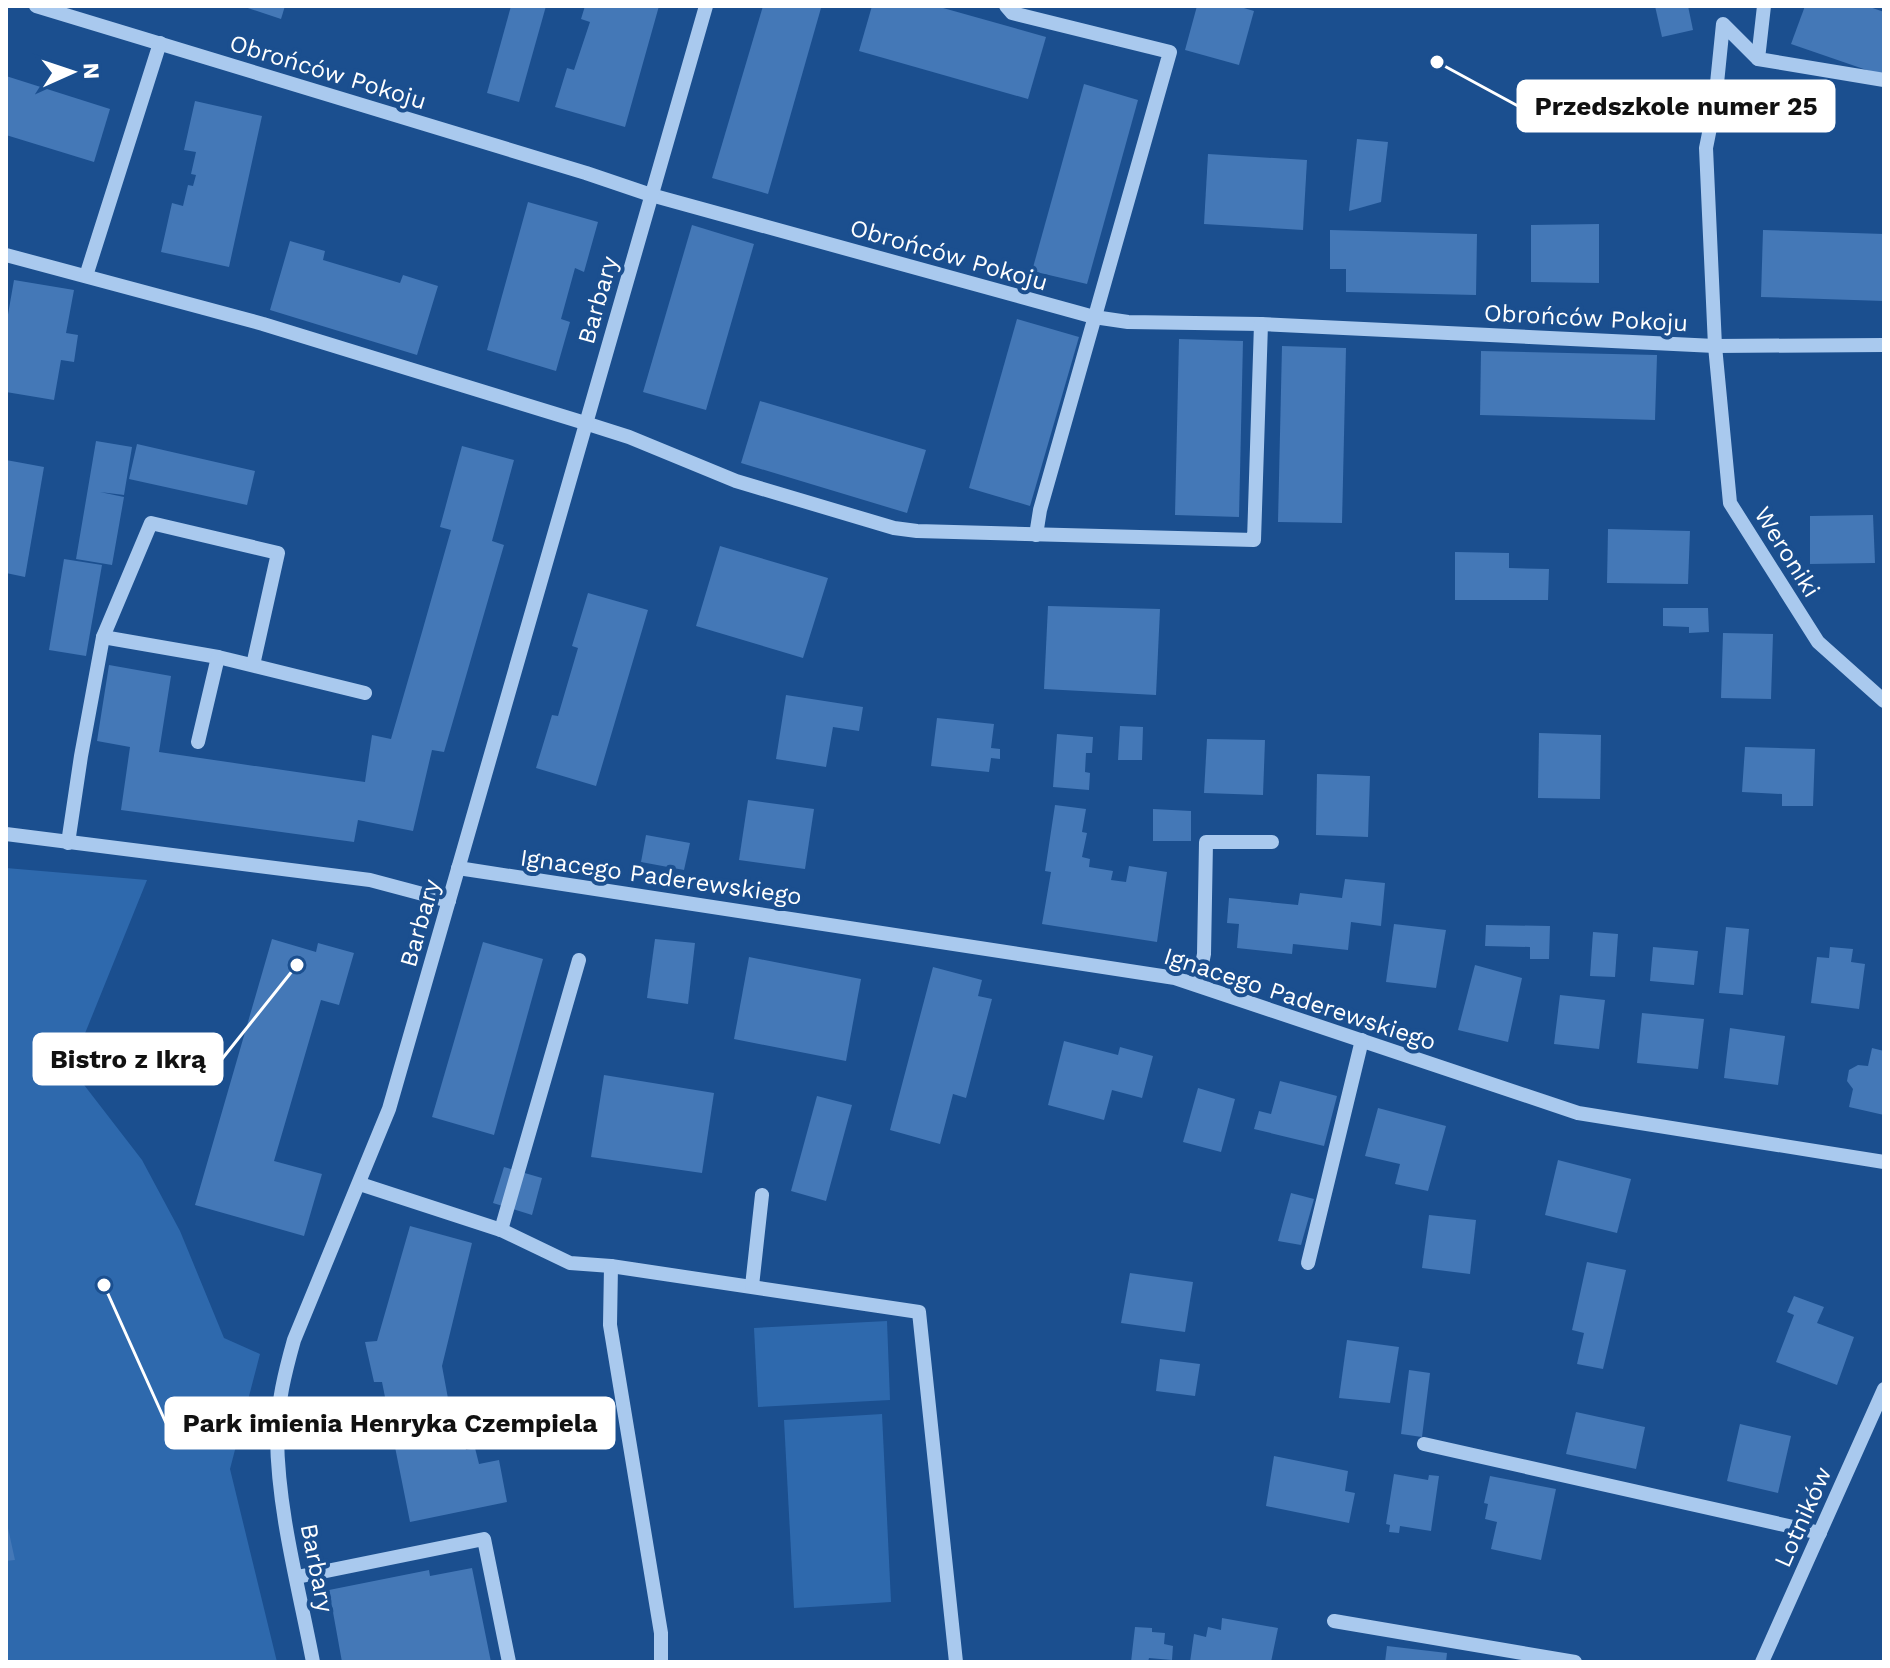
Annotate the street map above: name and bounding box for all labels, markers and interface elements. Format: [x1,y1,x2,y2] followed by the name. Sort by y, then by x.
[226,29,430,115] street label: Obrońców Pokoju
[32,32,112,112] north arrow
[79,62,104,80] text: N
[1518,81,1834,131] callout: Przedszkole numer 25
[1534,91,1818,121] text: Przedszkole numer 25
[847,213,1051,297] street label: Obrońców Pokoju
[572,252,624,347] street label: Barbary
[1483,299,1689,337] street label: Obrońców Pokoju
[1748,502,1826,602] street label: Weroniki
[518,843,804,911] street label: Ignacego Paderewskiego
[394,875,446,970] street label: Barbary
[1161,942,1439,1056] street label: Ignacego Paderewskiego
[34,1034,222,1084] callout: Bistro z Ikrą
[50,1044,206,1074] text: Bistro z Ikrą
[166,1398,614,1448] callout: Park imienia Henryka Czempiela
[182,1408,598,1438] text: Park imienia Henryka Czempiela
[1769,1463,1837,1571] street label: Lotników
[295,1521,339,1615] street label: Barbary

